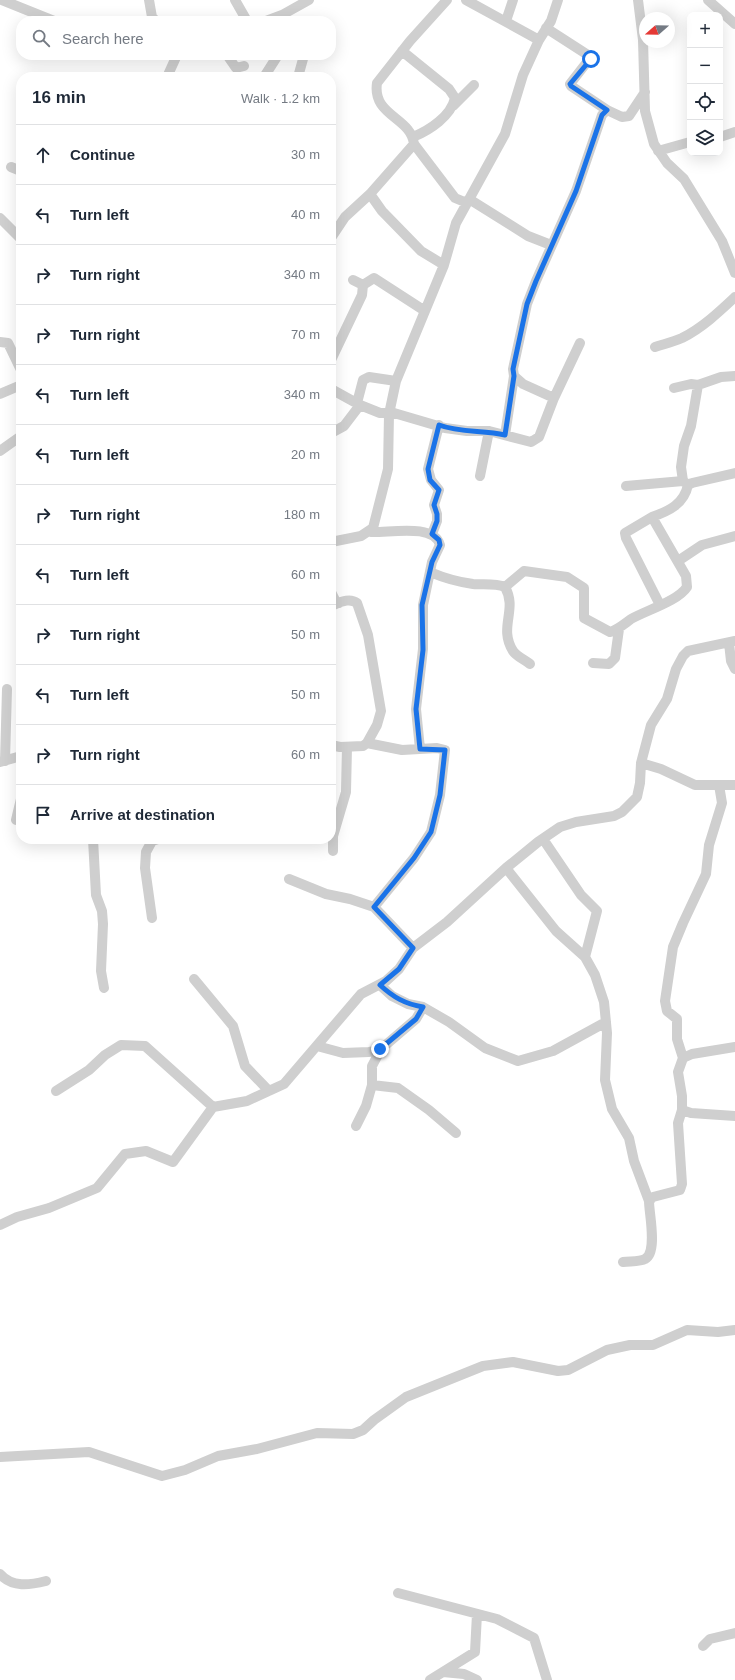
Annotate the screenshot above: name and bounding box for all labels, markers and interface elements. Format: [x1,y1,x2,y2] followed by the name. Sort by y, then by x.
[639,12,675,48] north arrow
[687,12,723,156] map controls
[687,12,723,48] button: +
[16,16,336,60] search box
[30,27,52,49] icon: search
[62,30,144,47] text: Search here
[687,48,723,84] button: −
[582,50,600,68] route start
[687,84,723,120] button: locate
[32,88,86,107] text: 16 min
[241,91,320,106] text: Walk · 1.2 km
[687,120,723,156] button: layers
[32,144,54,166] icon: ahead
[70,146,135,163] text: Continue
[291,147,320,162] text: 30 m
[32,204,54,226] icon: left
[70,206,129,223] text: Turn left
[291,207,320,222] text: 40 m
[32,264,54,286] icon: right
[70,266,140,283] text: Turn right
[284,267,320,282] text: 340 m
[32,324,54,346] icon: right
[70,326,140,343] text: Turn right
[291,327,320,342] text: 70 m
[32,384,54,406] icon: left
[70,386,129,403] text: Turn left
[284,387,320,402] text: 340 m
[32,444,54,466] icon: left
[70,446,129,463] text: Turn left
[291,447,320,462] text: 20 m
[32,504,54,526] icon: right
[70,506,140,523] text: Turn right
[284,507,320,522] text: 180 m
[32,564,54,586] icon: left
[70,566,129,583] text: Turn left
[291,567,320,582] text: 60 m
[32,624,54,646] icon: right
[70,626,140,643] text: Turn right
[291,627,320,642] text: 50 m
[32,684,54,706] icon: left
[70,686,129,703] text: Turn left
[291,687,320,702] text: 50 m
[32,744,54,766] icon: right
[70,746,140,763] text: Turn right
[291,747,320,762] text: 60 m
[32,804,54,826] icon: arrive
[70,806,215,823] text: Arrive at destination
[371,1040,389,1058] route end

